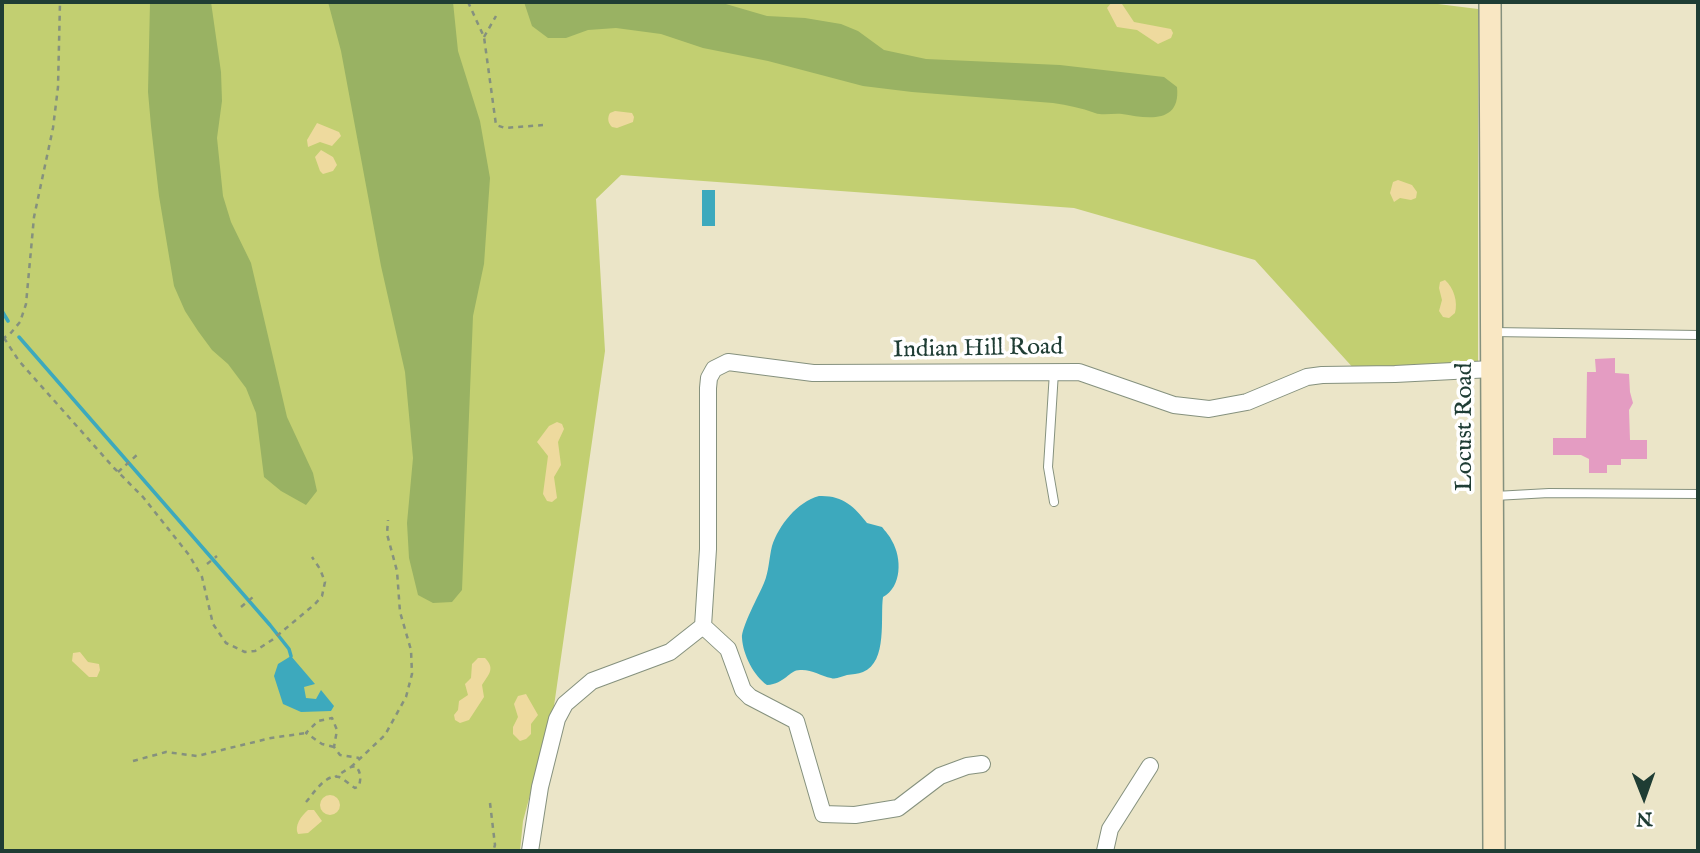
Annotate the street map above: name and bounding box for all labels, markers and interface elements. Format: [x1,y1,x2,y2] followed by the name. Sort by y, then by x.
[893,334,1063,366] street label: Indian Hill Road
[1452,362,1480,492] street label: Locust Road
[1609,762,1679,832] north arrow
[1636,806,1653,830] text: N

